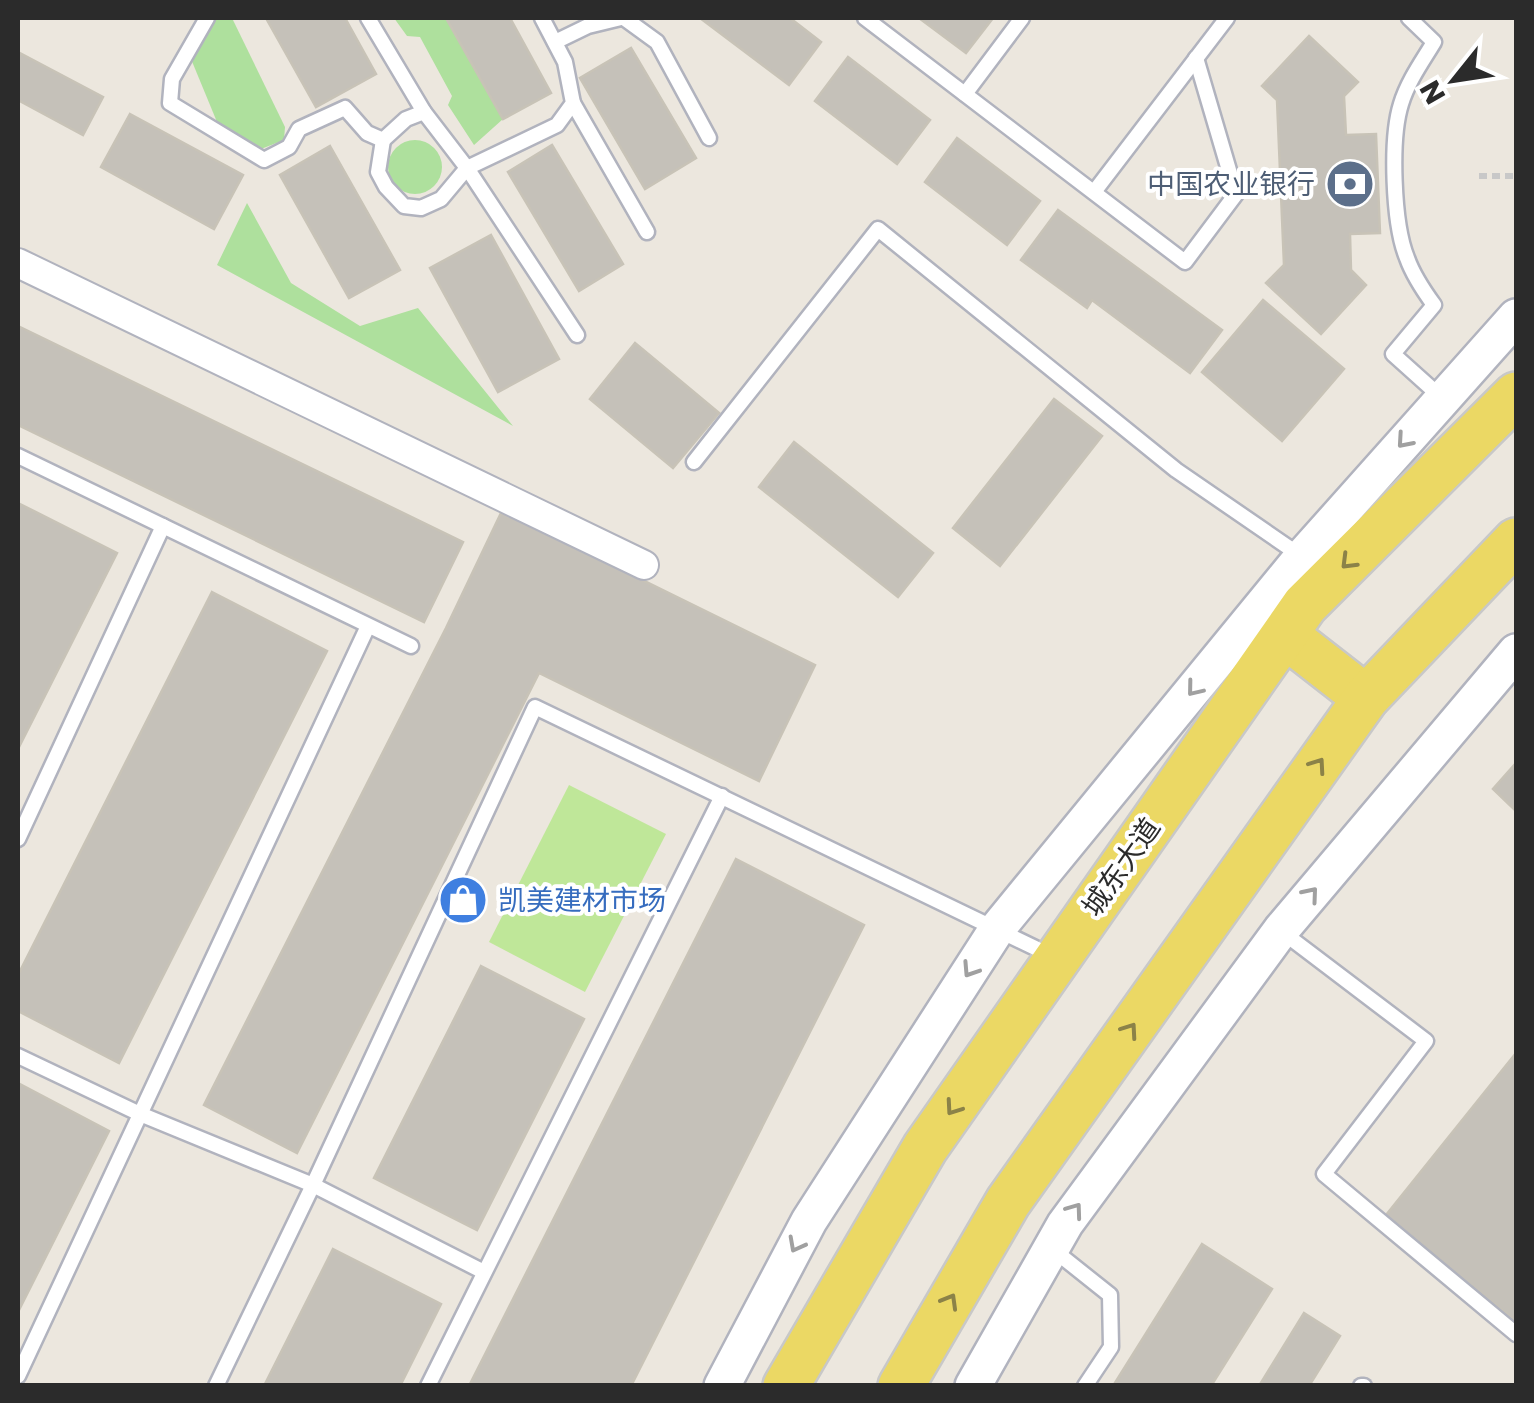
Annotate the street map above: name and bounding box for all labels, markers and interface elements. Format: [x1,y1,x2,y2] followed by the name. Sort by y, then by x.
[1404,30,1504,130] north arrow
[1411,73,1455,111] text: N
[1324,158,1376,210] bank icon: 中国农业银行
[1147,165,1315,204] place label: 中国农业银行
[1398,429,1416,448] one-way arrow
[1342,551,1360,569] one-way arrow
[1188,677,1206,695] one-way arrow
[1306,758,1324,777] one-way arrow
[1073,810,1170,924] street label: 城东大道
[437,874,489,926] shop icon: 凯美建材市场
[498,881,666,920] place label: 凯美建材市场
[1299,887,1317,905] one-way arrow
[964,960,983,978] one-way arrow
[1117,1023,1136,1042] one-way arrow
[947,1097,964,1115] one-way arrow
[1063,1203,1080,1221] one-way arrow
[789,1234,808,1252] one-way arrow
[938,1294,958,1312] one-way arrow

